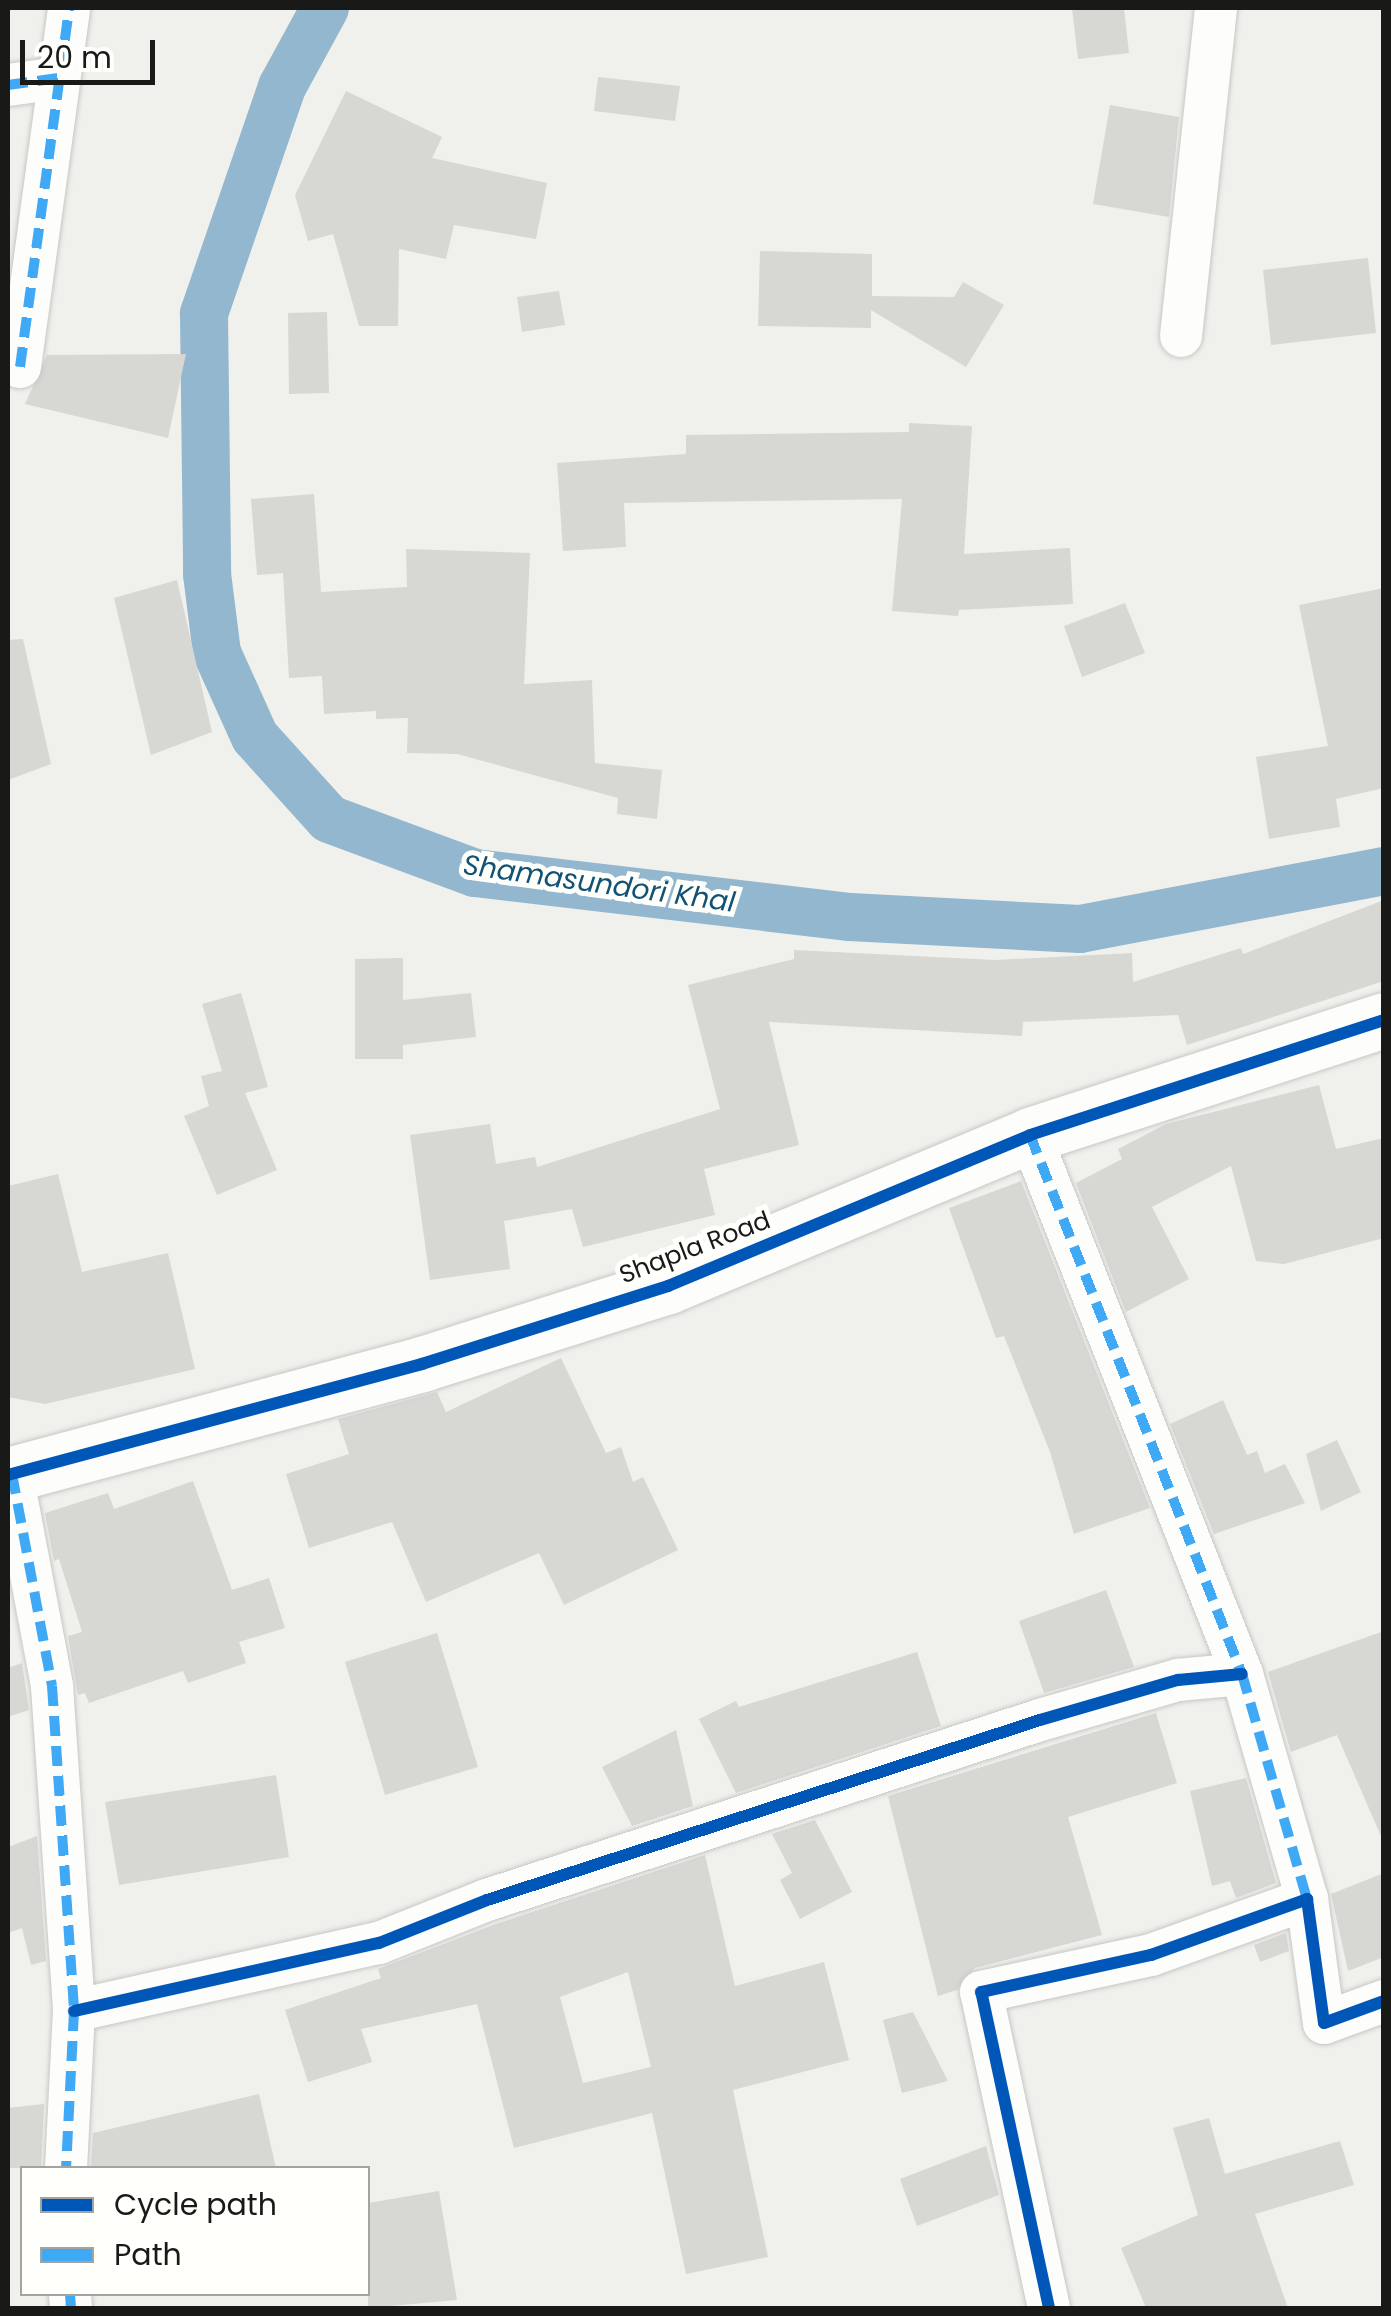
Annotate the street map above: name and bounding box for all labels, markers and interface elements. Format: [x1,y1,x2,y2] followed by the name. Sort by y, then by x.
[25,20,160,82] scale bar
[37,36,112,79] text: 20 m
[461,848,737,920] water label: Shamasundori Khal
[615,1205,775,1291] street label: Shapla Road
[20,2166,370,2296] legend
[114,2183,277,2226] text: Cycle path
[114,2233,182,2276] text: Path

